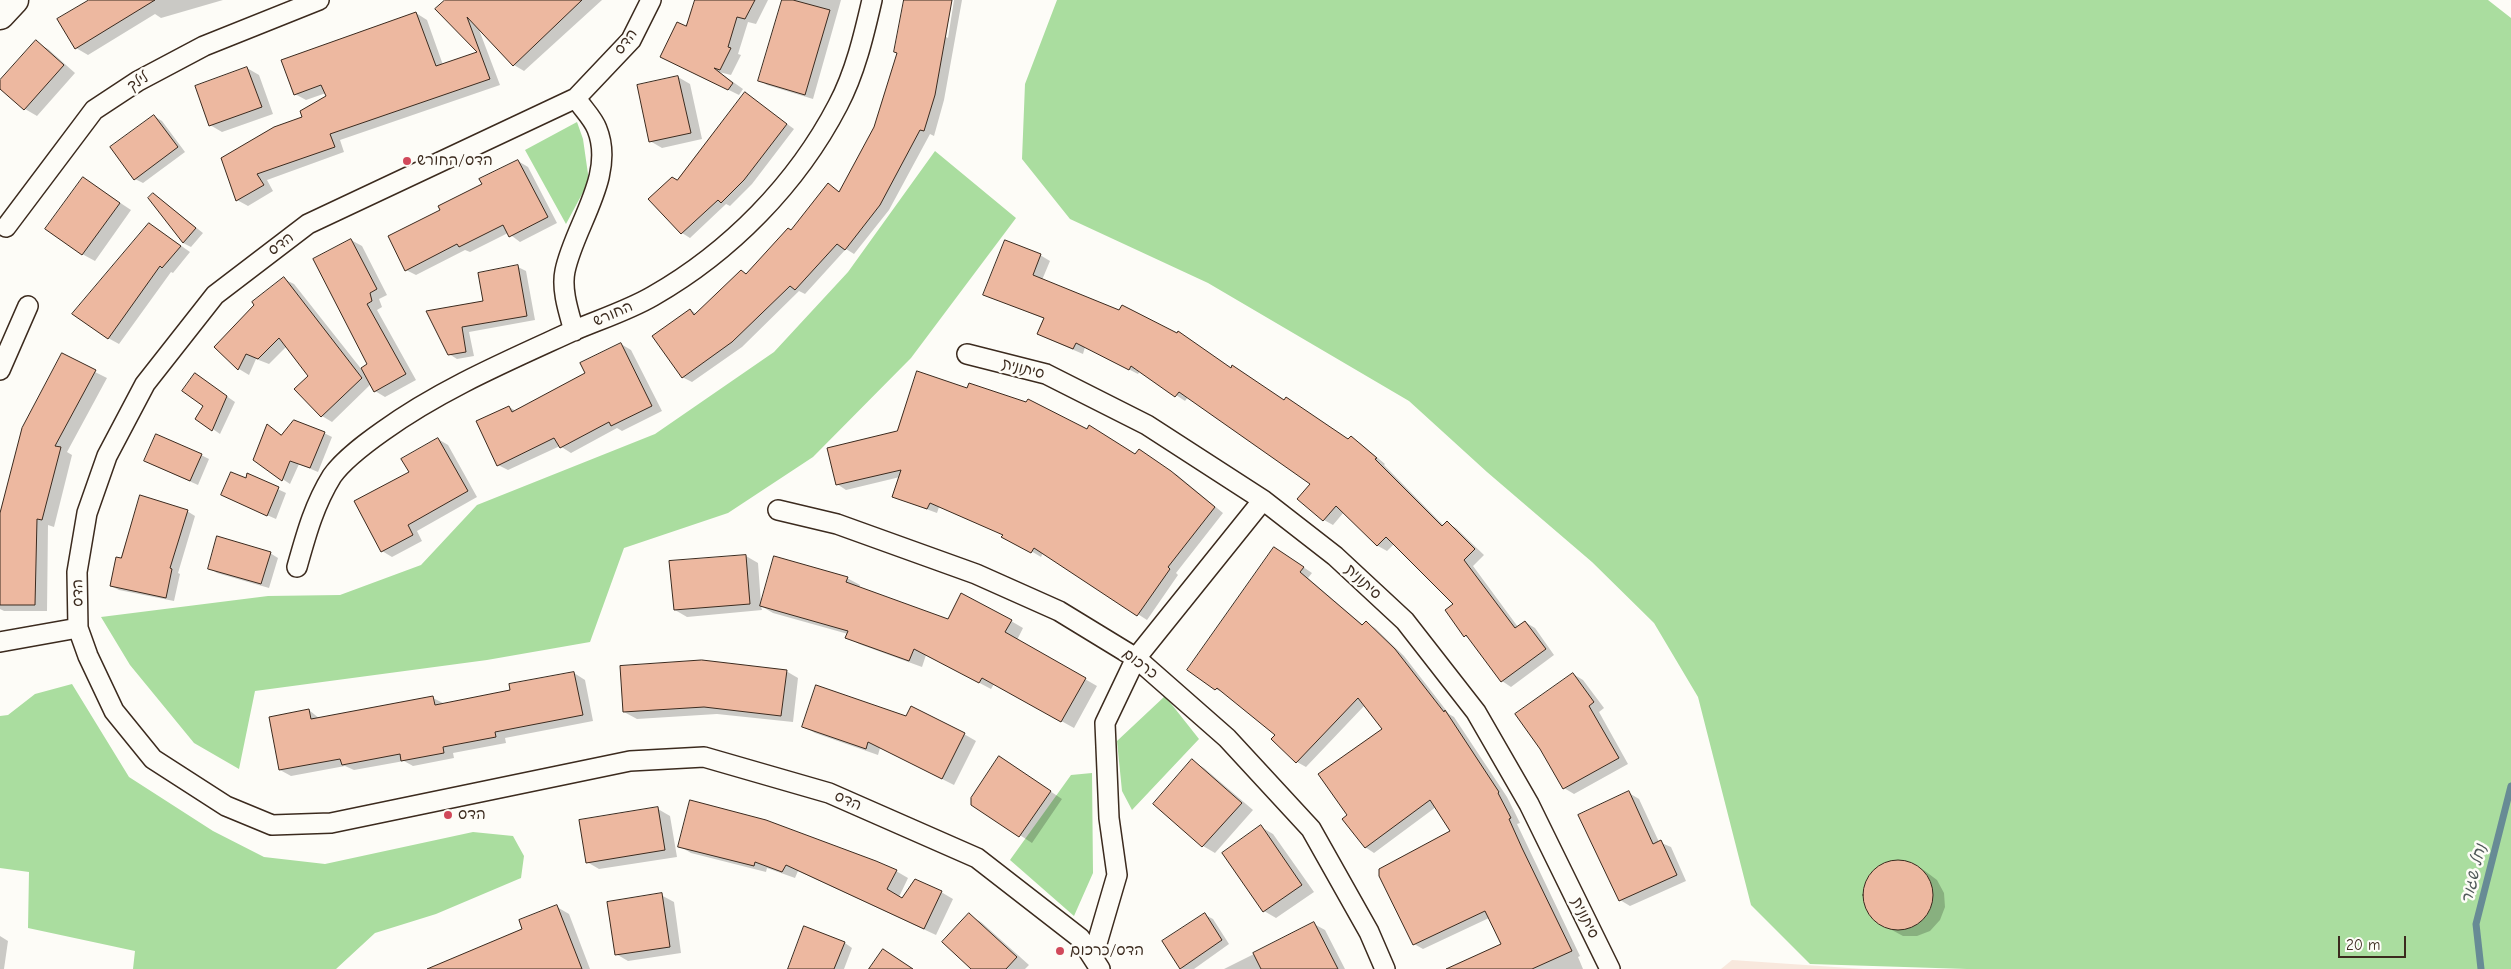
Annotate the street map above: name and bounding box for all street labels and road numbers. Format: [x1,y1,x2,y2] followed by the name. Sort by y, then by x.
[610,26,642,58] street label: הדס
[124,69,152,95] street label: לילך
[265,228,297,260] street label: הדס
[590,297,636,331] street label: החורש
[1000,355,1046,383] street label: סיתונית
[1341,561,1385,603] street label: סיתונית
[69,579,87,607] street label: הדס
[1119,645,1161,683] street label: כרכום
[832,787,864,815] street label: הדס
[1567,895,1603,941] street label: סיתונית

